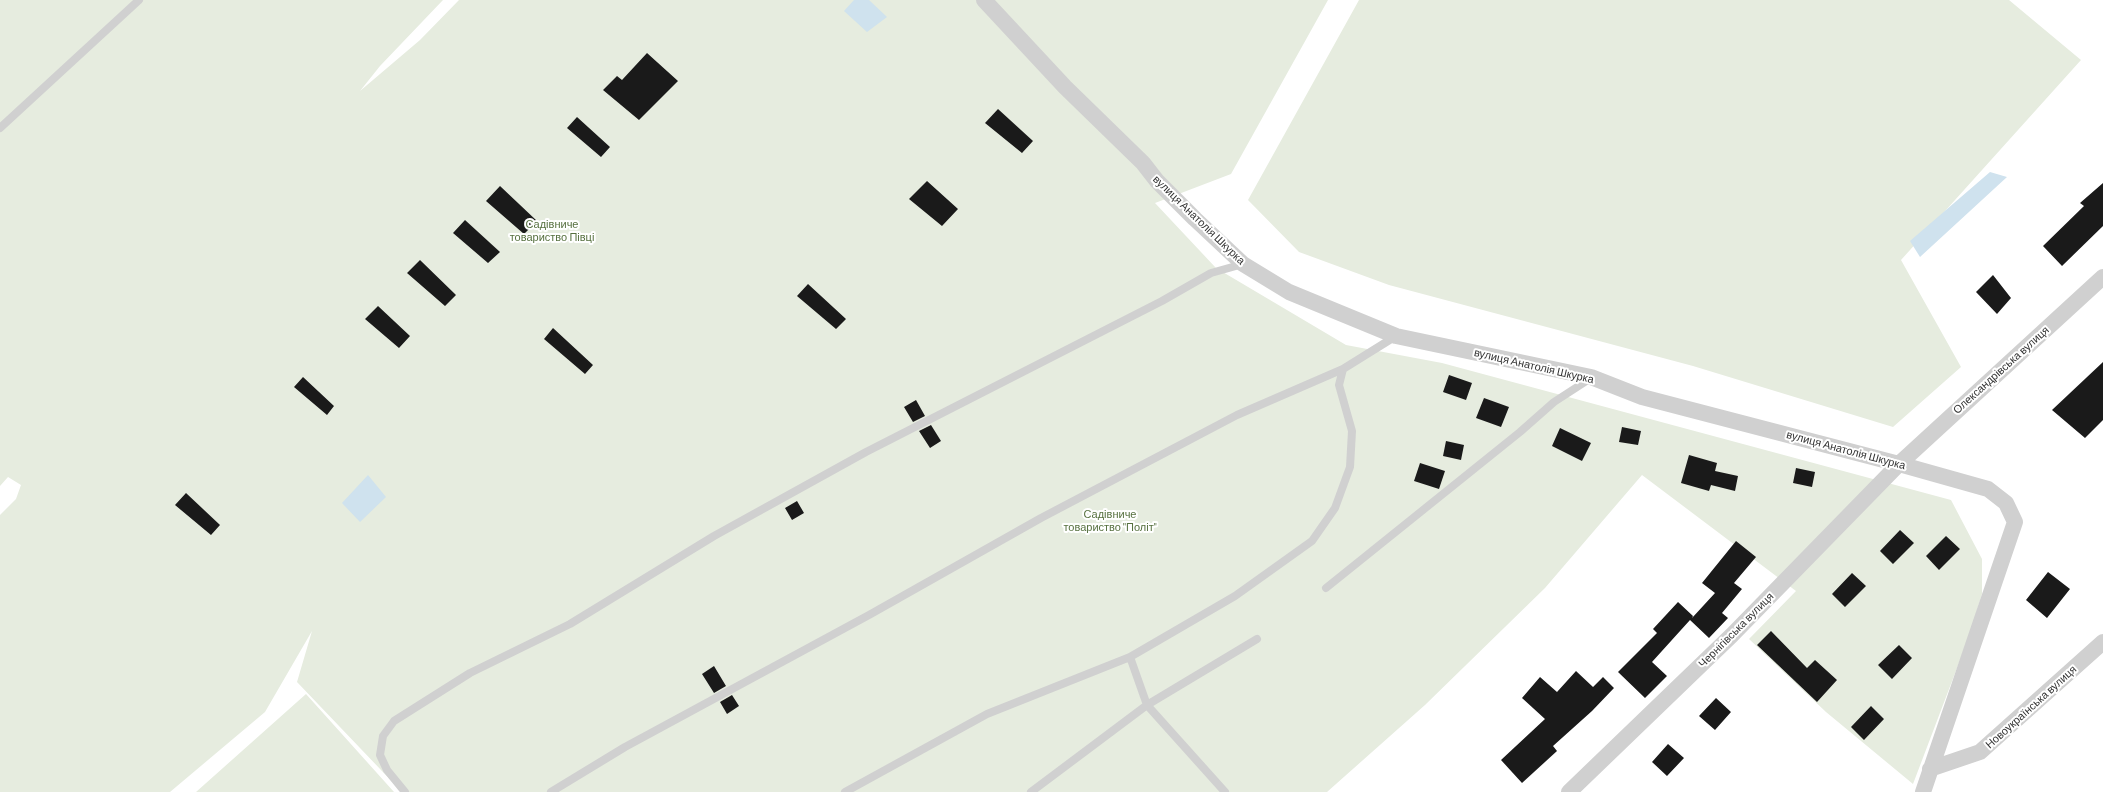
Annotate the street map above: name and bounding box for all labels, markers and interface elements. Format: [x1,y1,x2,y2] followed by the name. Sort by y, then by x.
[1150,173,1248,267] street label: вулиця Анатолія Шкурка
[510,217,594,243] park label: Садівниче товариство Півці
[1950,323,2052,417] street label: Олександрівська вулиця
[1473,346,1595,386] street label: вулиця Анатолія Шкурка
[1785,428,1907,472] street label: вулиця Анатолія Шкурка
[1063,507,1157,533] park label: Садівниче товариство "Політ"
[1696,590,1776,670] street label: Чернігівська вулиця
[1983,663,2079,751] street label: Новоукраїнська вулиця

